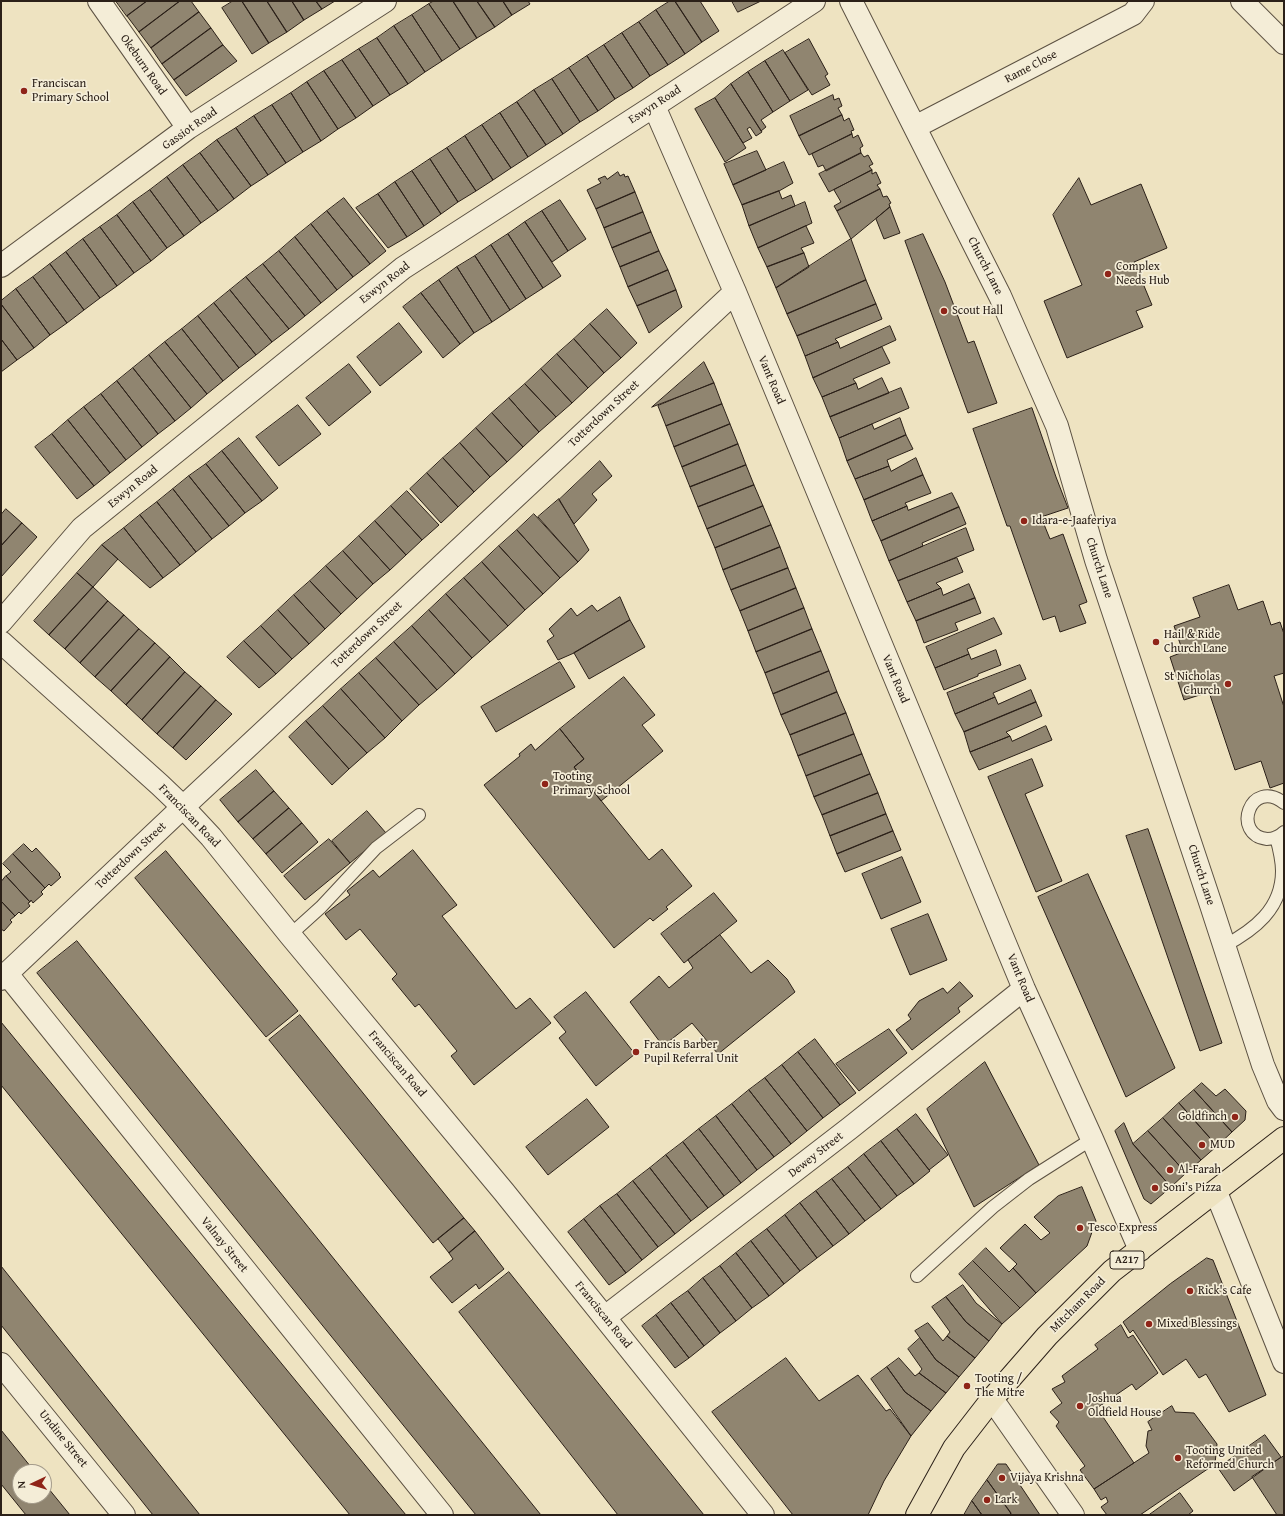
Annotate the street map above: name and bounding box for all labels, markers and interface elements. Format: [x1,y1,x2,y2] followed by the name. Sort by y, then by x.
[117,32,169,98] street label: Okeburn Road
[1002,47,1060,87] street label: Rame Close
[32,77,109,105] place label: Franciscan Primary School
[626,83,684,127] street label: Eswyn Road
[19,86,29,96] marker: Franciscan Primary School
[160,105,220,153] street label: Gassiot Road
[964,235,1006,297] street label: Church Lane
[357,259,413,307] street label: Eswyn Road
[1116,260,1170,288] place label: Complex Needs Hub
[1103,269,1113,279] marker: Complex Needs Hub
[952,304,1003,318] place label: Scout Hall
[939,306,949,316] marker: Scout Hall
[754,353,788,407] street label: Vant Road
[565,377,643,451] street label: Totterdown Street
[105,463,161,511] street label: Eswyn Road
[1032,514,1117,528] place label: Idara-e-Jaaferiya
[1019,516,1029,526] marker: Idara-e-Jaaferiya
[1082,536,1116,600] street label: Church Lane
[328,598,406,672] street label: Totterdown Street
[1164,628,1227,656] place label: Hail & Ride Church Lane
[1151,637,1161,647] marker: Hail & Ride Church Lane
[878,652,912,706] street label: Vant Road
[1164,670,1220,698] place label: St Nicholas Church
[1223,679,1233,689] marker: St Nicholas Church
[553,770,630,798] place label: Tooting Primary School
[540,779,550,789] marker: Tooting Primary School
[155,781,223,851] street label: Franciscan Road
[92,819,170,893] street label: Totterdown Street
[1184,843,1218,907] street label: Church Lane
[1003,951,1037,1005] street label: Vant Road
[365,1028,429,1100] street label: Franciscan Road
[644,1038,739,1066] place label: Francis Barber Pupil Referral Unit
[631,1047,641,1057] marker: Francis Barber Pupil Referral Unit
[1178,1110,1227,1124] place label: Goldfinch
[1230,1112,1240,1122] marker: Goldfinch
[786,1129,846,1181] street label: Dewey Street
[1210,1138,1235,1152] place label: MUD
[1197,1140,1207,1150] marker: MUD
[1178,1163,1221,1177] place label: Al-Farah
[1165,1165,1175,1175] marker: Al-Farah
[1163,1181,1221,1195] place label: Soni’s Pizza
[1150,1183,1160,1193] marker: Soni’s Pizza
[197,1214,251,1276] street label: Valnay Street
[1088,1221,1157,1235] place label: Tesco Express
[1075,1223,1085,1233] marker: Tesco Express
[1110,1251,1144,1269] road number: A217
[1047,1274,1109,1336] street label: Mitcham Road
[572,1279,634,1351] street label: Franciscan Road
[1198,1284,1252,1298] place label: Rick's Cafe
[1185,1286,1195,1296] marker: Rick's Cafe
[1157,1317,1237,1331] place label: Mixed Blessings
[1144,1319,1154,1329] marker: Mixed Blessings
[975,1372,1025,1400] place label: Tooting / The Mitre
[962,1381,972,1391] marker: Tooting / The Mitre
[1088,1392,1161,1420] place label: Joshua Oldfield House
[1075,1401,1085,1411] marker: Joshua Oldfield House
[35,1407,91,1471] street label: Undine Street
[1186,1444,1274,1472] place label: Tooting United Reformed Church
[1173,1453,1183,1463] marker: Tooting United Reformed Church
[12,1464,52,1504] north arrow
[1010,1471,1084,1485] place label: Vijaya Krishna
[997,1473,1007,1483] marker: Vijaya Krishna
[13,1481,29,1489] text: N
[995,1493,1018,1507] place label: Lark
[982,1495,992,1505] marker: Lark

